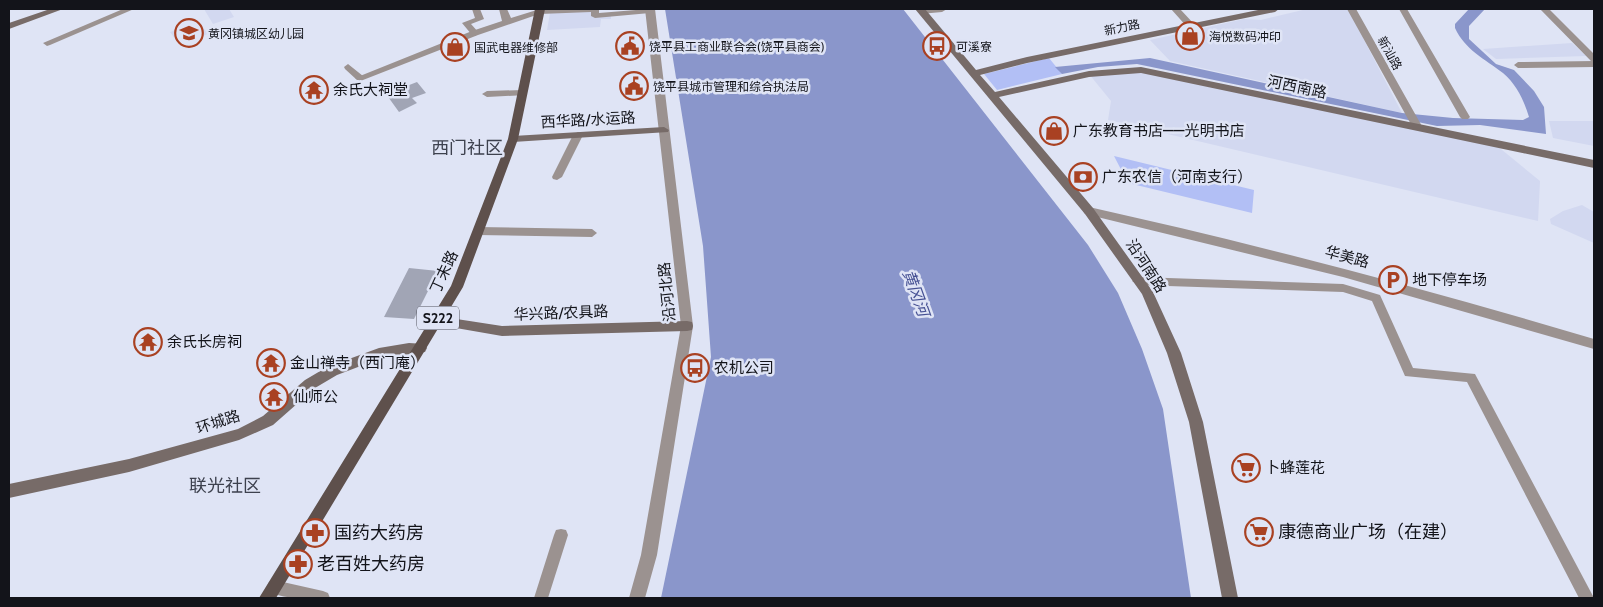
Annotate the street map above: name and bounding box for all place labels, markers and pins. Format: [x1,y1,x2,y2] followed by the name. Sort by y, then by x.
[174,18,204,48] school or university icon: 黄冈镇城区幼儿园
[1175,21,1205,51] shop icon: 海悦数码冲印
[208,26,304,41] place label: 黄冈镇城区幼儿园
[1209,29,1281,44] place label: 海悦数码冲印
[615,31,645,61] public building icon: 饶平县工商业联合会(饶平县商会)
[922,31,952,61] bus stop icon: 可溪寮
[440,32,470,62] shop icon: 国武电器维修部
[649,39,825,54] place label: 饶平县工商业联合会(饶平县商会)
[956,39,992,54] place label: 可溪寮
[474,40,558,55] place label: 国武电器维修部
[619,71,649,101] public building icon: 饶平县城市管理和综合执法局
[299,75,329,105] temple icon: 余氏大祠堂
[653,79,809,94] place label: 饶平县城市管理和综合执法局
[333,81,408,99] place label: 余氏大祠堂
[1039,116,1069,146] shop icon: 广东教育书店——光明书店
[1073,122,1244,140] place label: 广东教育书店——光明书店
[1068,162,1098,192] bank icon: 广东农信（河南支行）
[1102,168,1252,186] place label: 广东农信（河南支行）
[1378,265,1408,295] parking icon: 地下停车场
[1412,271,1487,289] place label: 地下停车场
[133,327,163,357] temple icon: 余氏长房祠
[167,333,242,351] place label: 余氏长房祠
[256,348,286,378] temple icon: 金山禅寺（西门庵）
[680,353,710,383] bus stop icon: 农机公司
[290,354,425,372] place label: 金山禅寺（西门庵）
[714,359,774,377] place label: 农机公司
[259,382,289,412] temple icon: 仙师公
[293,388,338,406] place label: 仙师公
[1231,453,1261,483] supermarket icon: 卜蜂莲花
[1265,459,1325,477] place label: 卜蜂莲花
[1244,517,1274,547] supermarket icon: 康德商业广场（在建）
[300,518,330,548] pharmacy icon: 国药大药房
[1278,521,1458,543] place label: 康德商业广场（在建）
[334,522,424,544] place label: 国药大药房
[283,549,313,579] pharmacy icon: 老百姓大药房
[317,553,425,575] place label: 老百姓大药房

